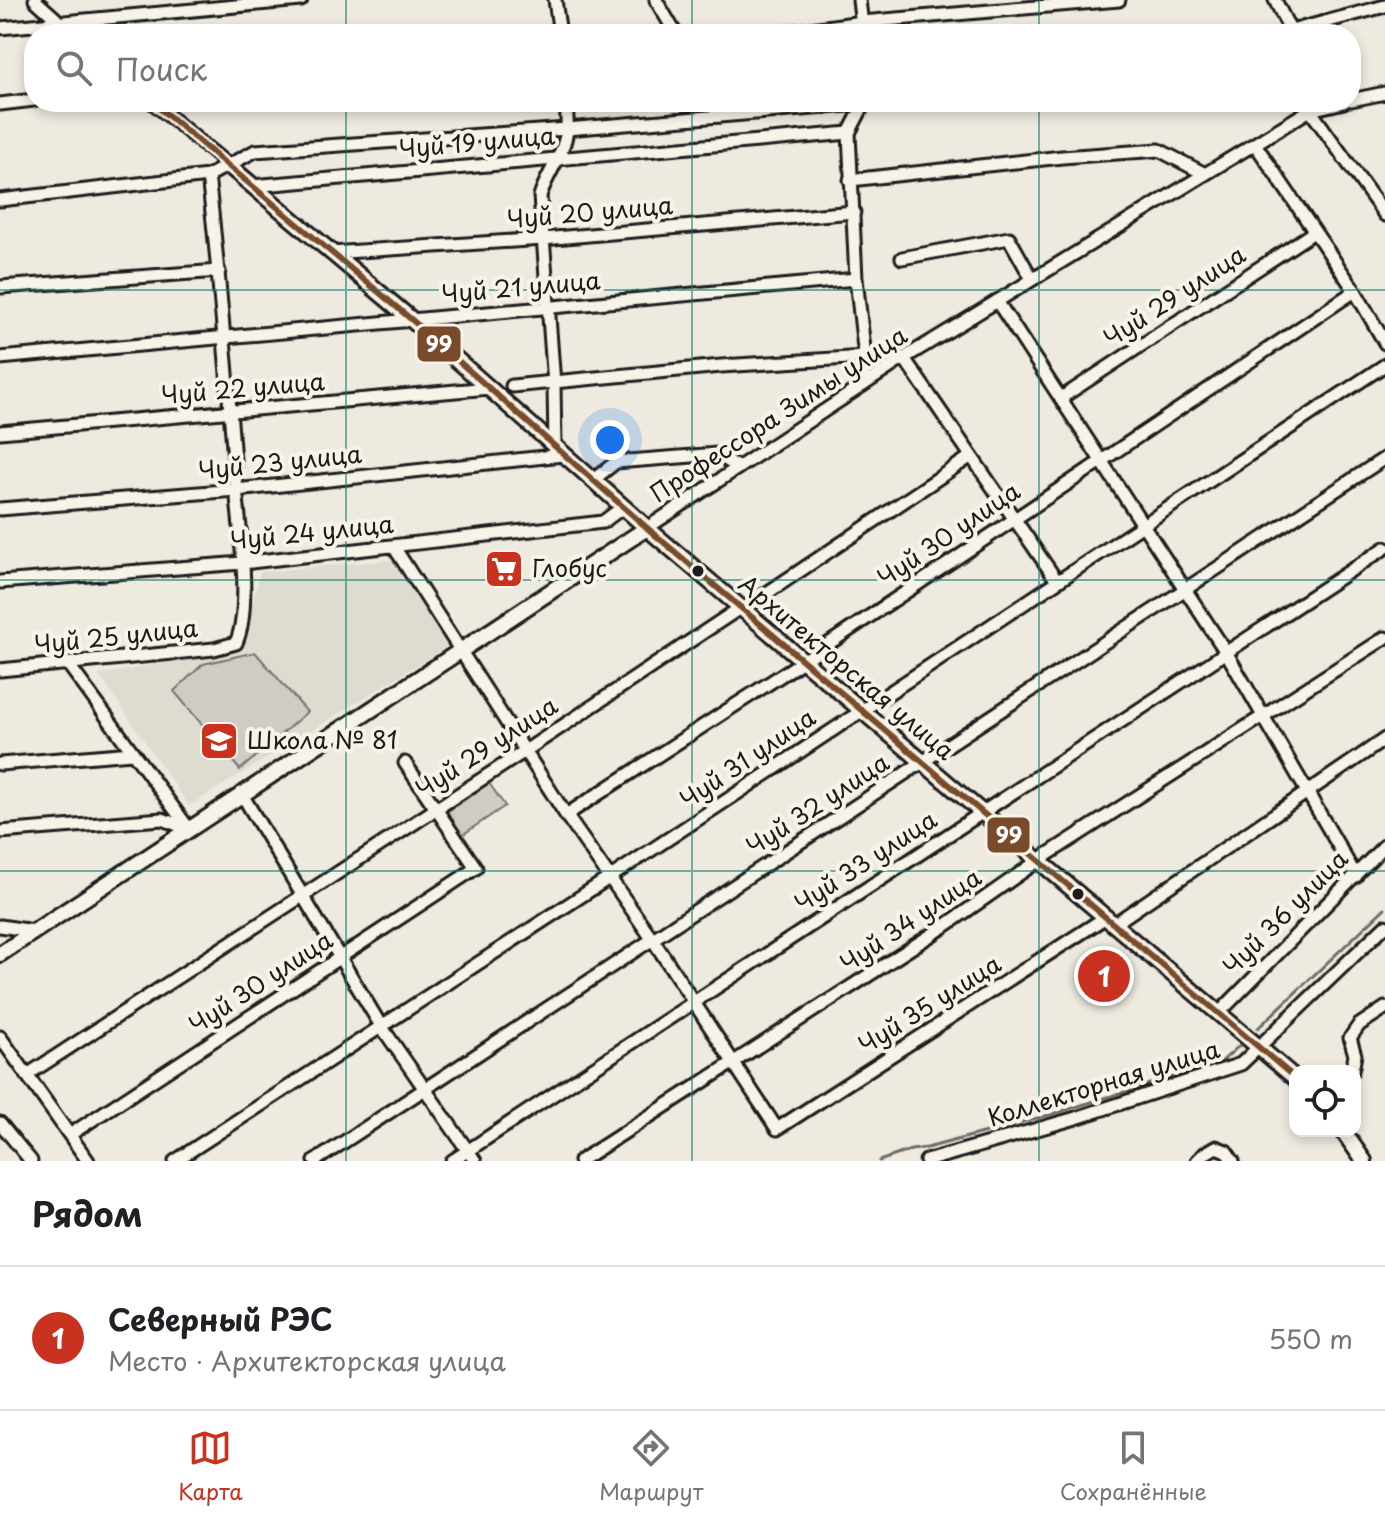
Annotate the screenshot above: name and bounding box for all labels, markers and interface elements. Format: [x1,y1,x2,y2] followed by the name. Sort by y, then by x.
[24,24,1361,112] search box
[52,46,96,90] icon: search
[116,46,207,91] text: Поиск
[397,116,556,166] street label: Чуй 19 улица
[505,186,674,236] street label: Чуй 20 улица
[1096,236,1252,355] street label: Чуй 29 улица
[440,261,602,311] street label: Чуй 21 улица
[642,316,914,510] street label: Профессора Зимы улица
[416,325,462,363] line badge: 99
[426,326,453,359] text: 99
[160,362,326,412] street label: Чуй 22 улица
[590,420,630,460] your location
[196,435,363,487] street label: Чуй 23 улица
[869,472,1026,594] street label: Чуй 30 улица
[228,505,395,557] street label: Чуй 24 улица
[483,548,525,590] supermarket icon: Глобус
[532,549,607,585] place label: Глобус
[690,563,706,579] unlabelled marker
[732,565,963,768] street label: Архитекторская улица
[32,609,199,661] street label: Чуй 25 улица
[408,687,564,806] street label: Чуй 29 улица
[672,699,822,816] street label: Чуй 31 улица
[198,720,240,762] school or university icon: Школа № 81
[247,721,397,757] place label: Школа № 81
[738,744,895,863] street label: Чуй 32 улица
[787,801,943,920] street label: Чуй 33 улица
[986,816,1031,854] line badge: 99
[996,817,1023,850] text: 99
[1214,841,1355,982] street label: Чуй 36 улица
[832,859,988,980] street label: Чуй 34 улица
[1070,886,1086,902] unlabelled marker
[181,921,339,1041] street label: Чуй 30 улица
[851,945,1007,1062] street label: Чуй 35 улица
[1078,946,1130,1006] pin: 1
[983,1030,1224,1134] street label: Коллекторная улица
[1289,1065,1361,1137] map controls
[1289,1065,1361,1137] button: locate
[32,1187,143,1239] text: Рядом
[108,1296,333,1341] text: Северный РЭС
[52,1319,64,1358] text: 1
[1269,1319,1353,1358] text: 550 m
[108,1341,506,1380] text: Место · Архитекторская улица
[178,1426,243,1507] tab: Карта
[599,1426,703,1507] tab: Маршрут
[1060,1426,1207,1507] tab: Сохранённые

